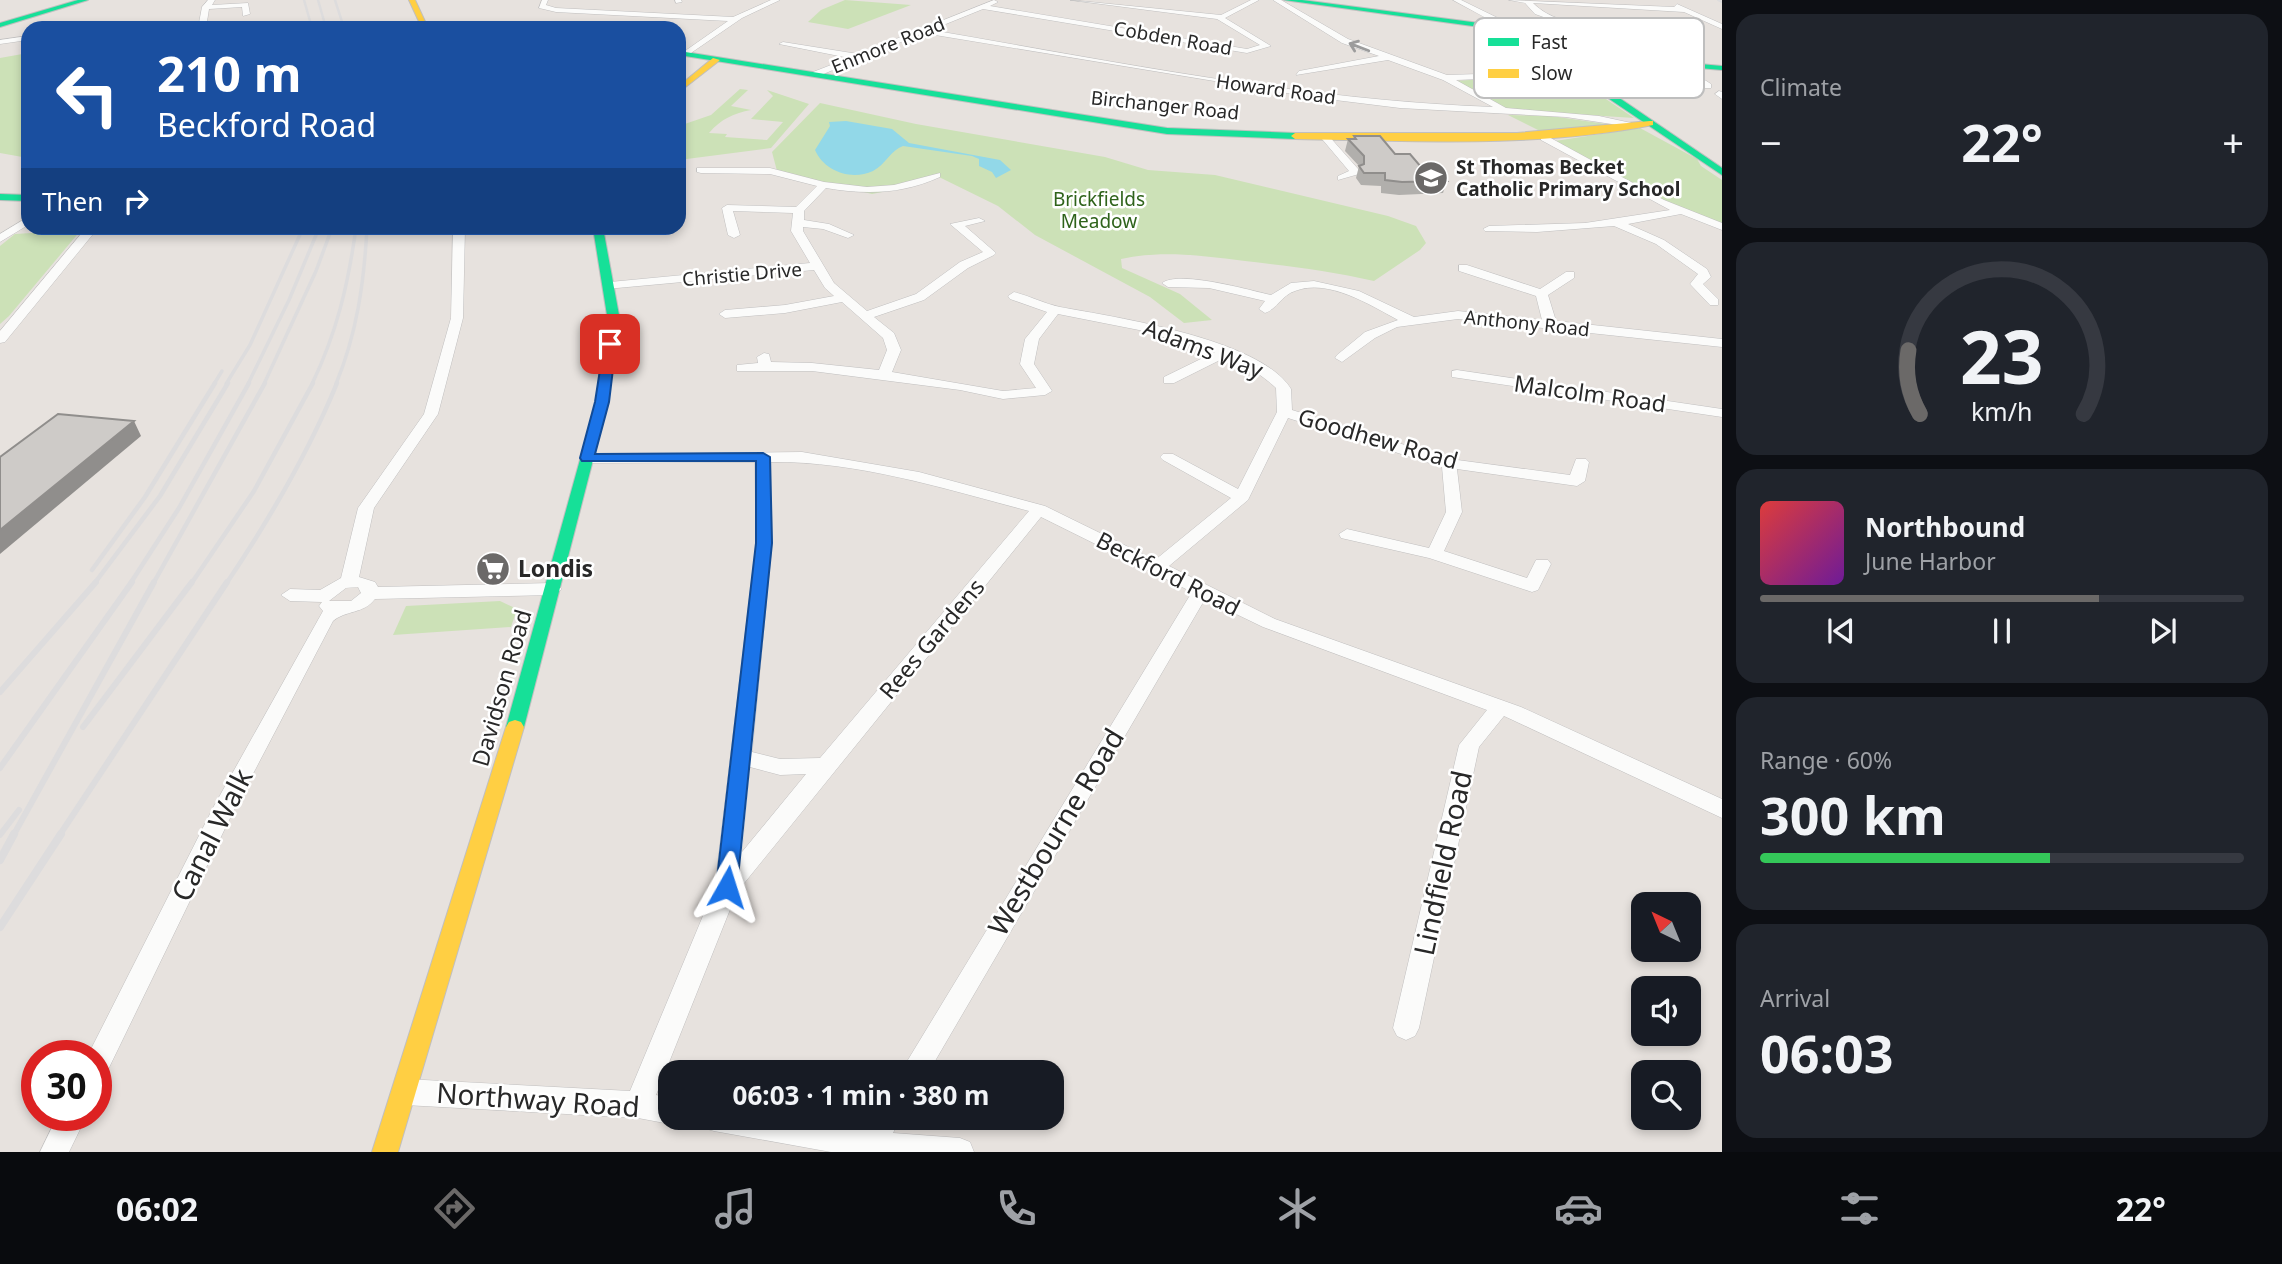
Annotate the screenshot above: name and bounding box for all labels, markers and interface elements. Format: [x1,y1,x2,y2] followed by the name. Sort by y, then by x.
[827,10,949,80] street label: Enmore Road
[1112,15,1234,61] street label: Cobden Road
[1474,18,1704,98] legend
[1531,29,1568,55] text: Fast
[1349,39,1371,52] one-way arrow
[157,40,302,106] text: 210 m
[42,49,133,140] icon: left
[1531,60,1572,86] text: Slow
[1215,68,1337,110] street label: Howard Road
[1760,71,1842,103] text: Climate
[1090,84,1240,126] street label: Birchanger Road
[157,103,376,146] text: Beckford Road
[1961,106,2043,177] text: 22°
[1760,116,1782,168] text: −
[2222,116,2244,168] text: +
[1456,154,1680,202] place label: St Thomas Becket Catholic Primary School
[1412,159,1450,197] school or university icon: St Thomas Becket Catholic Primary School
[117,182,155,220] icon: right
[42,183,103,219] text: Then
[1053,186,1145,234] park label: Brickfields Meadow
[681,256,803,292] street label: Christie Drive
[1463,303,1591,343] street label: Anthony Road
[1960,307,2044,406] text: 23
[1139,311,1268,386] street label: Adams Way
[580,314,640,374] pin
[591,325,629,363] icon: arrive
[1512,366,1668,420] street label: Malcolm Road
[1971,394,2033,428] text: km/h
[1295,400,1462,476] street label: Goodhew Road
[1865,509,2025,545] text: Northbound
[1091,523,1246,623] street label: Beckford Road
[1865,545,1996,577] text: June Harbor
[474,550,512,588] supermarket icon: Londis
[518,552,593,584] place label: Londis
[871,571,991,705] street label: Rees Gardens
[463,606,539,770] street label: Davidson Road
[1822,612,1860,650] icon: previous
[1983,612,2021,650] icon: pause
[2144,612,2182,650] icon: next
[978,721,1132,942] street label: Westbourne Road
[1760,744,1892,776] text: Range · 60%
[161,762,261,907] street label: Canal Walk
[1404,767,1480,959] street label: Lindfield Road
[1760,779,1946,850] text: 300 km
[690,850,764,924] position arrow
[1631,892,1701,962] north arrow
[1631,892,1701,1130] map controls
[1631,976,1701,1046] button: sound
[1760,982,1830,1014] text: Arrival
[1760,1017,1894,1088] text: 06:03
[21,1040,112,1131] speed limit sign: 30
[1631,1060,1701,1130] button: search
[435,1073,641,1125] street label: Northway Road
[733,1077,989,1113] text: 06:03 · 1 min · 380 m
[430,1184,479,1233] icon: directions
[711,1184,760,1233] icon: music
[992,1184,1041,1233] icon: phone
[1273,1184,1322,1233] icon: climate
[1554,1184,1603,1233] icon: car
[1835,1184,1884,1233] icon: filters
[116,1187,198,1230] text: 06:02
[2116,1187,2166,1230] text: 22°

